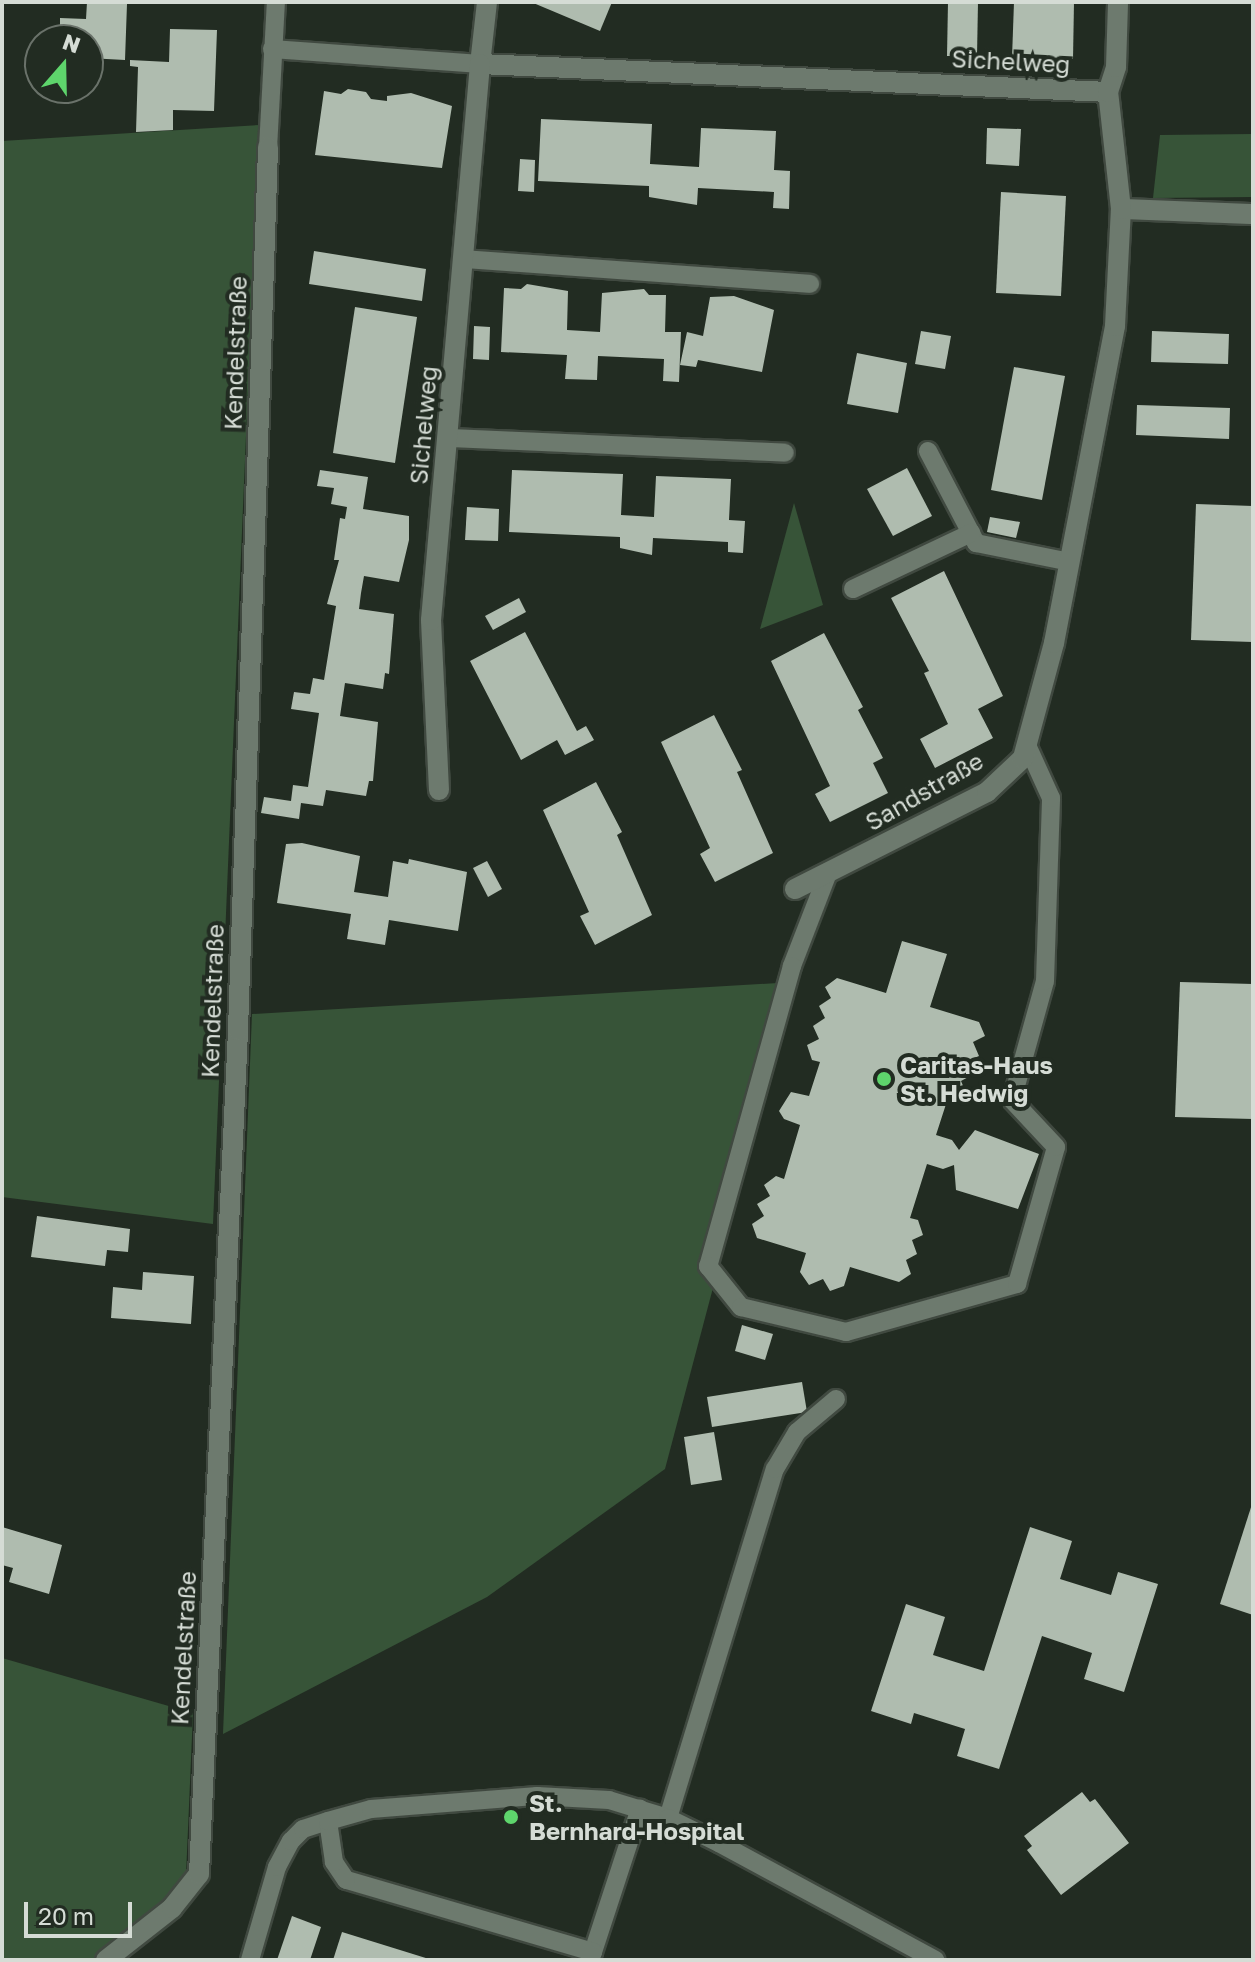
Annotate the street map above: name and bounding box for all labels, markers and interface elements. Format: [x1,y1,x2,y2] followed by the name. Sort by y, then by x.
[24,24,104,104] north arrow
[59,27,84,58] text: N
[951,44,1071,78] street label: Sichelweg
[218,276,252,430] street label: Kendelstraße
[403,365,443,485] street label: Sichelweg
[860,746,988,836] street label: Sandstraße
[195,924,229,1078] street label: Kendelstraße
[900,1051,1053,1107] place label: Caritas-Haus St. Hedwig
[875,1070,893,1088] marker: Caritas-Haus St. Hedwig
[165,1570,201,1726] street label: Kendelstraße
[529,1789,744,1845] place label: St. Bernhard-Hospital
[500,1806,522,1828] marker: St. Bernhard-Hospital
[28,1886,136,1936] scale bar
[38,1901,94,1930] text: 20 m

